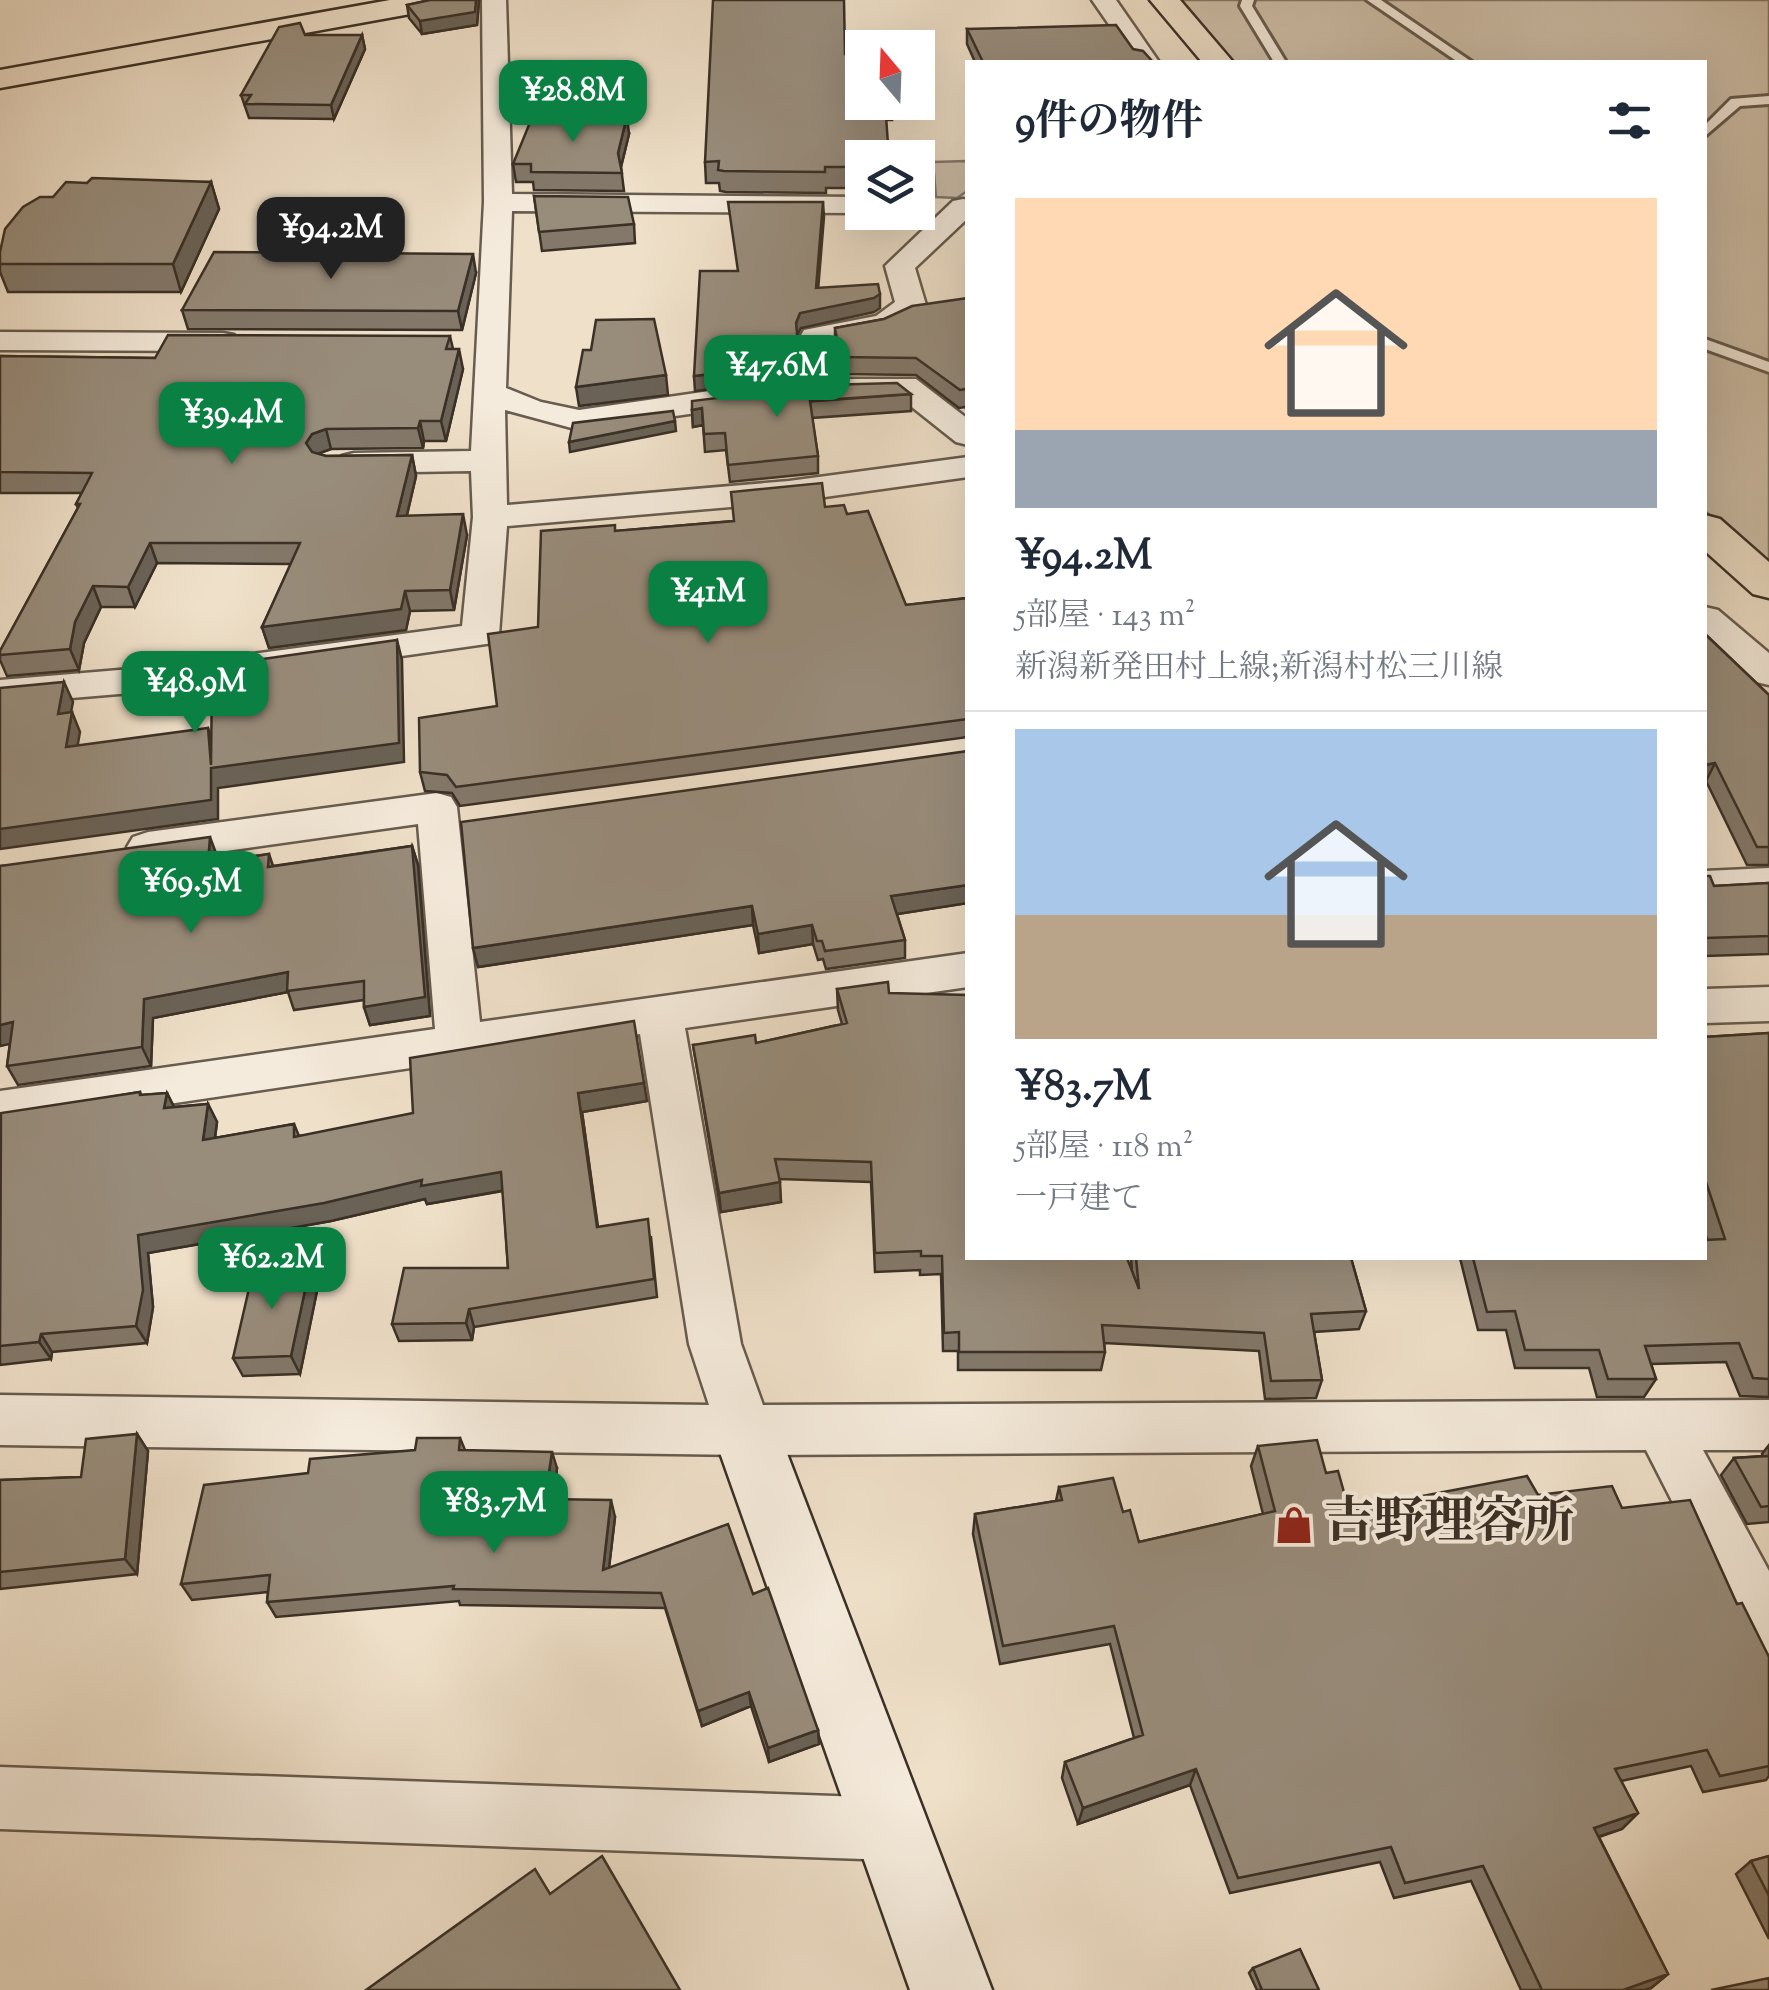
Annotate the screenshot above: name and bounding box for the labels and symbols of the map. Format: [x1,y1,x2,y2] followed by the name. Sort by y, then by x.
[845,30,935,120] north arrow
[492,60,654,145] pin: ¥28.8M
[250,197,412,282] pin: ¥94.2M
[696,335,858,420] pin: ¥47.6M
[151,382,313,467] pin: ¥39.4M
[649,561,767,646] pin: ¥41M
[114,651,276,736] pin: ¥48.9M
[110,851,272,936] pin: ¥69.5M
[191,1227,353,1312] pin: ¥62.2M
[413,1471,575,1556] pin: ¥83.7M
[1324,1489,1574,1561] place label: 吉野理容所
[1273,1504,1315,1546] shop icon: 吉野理容所

